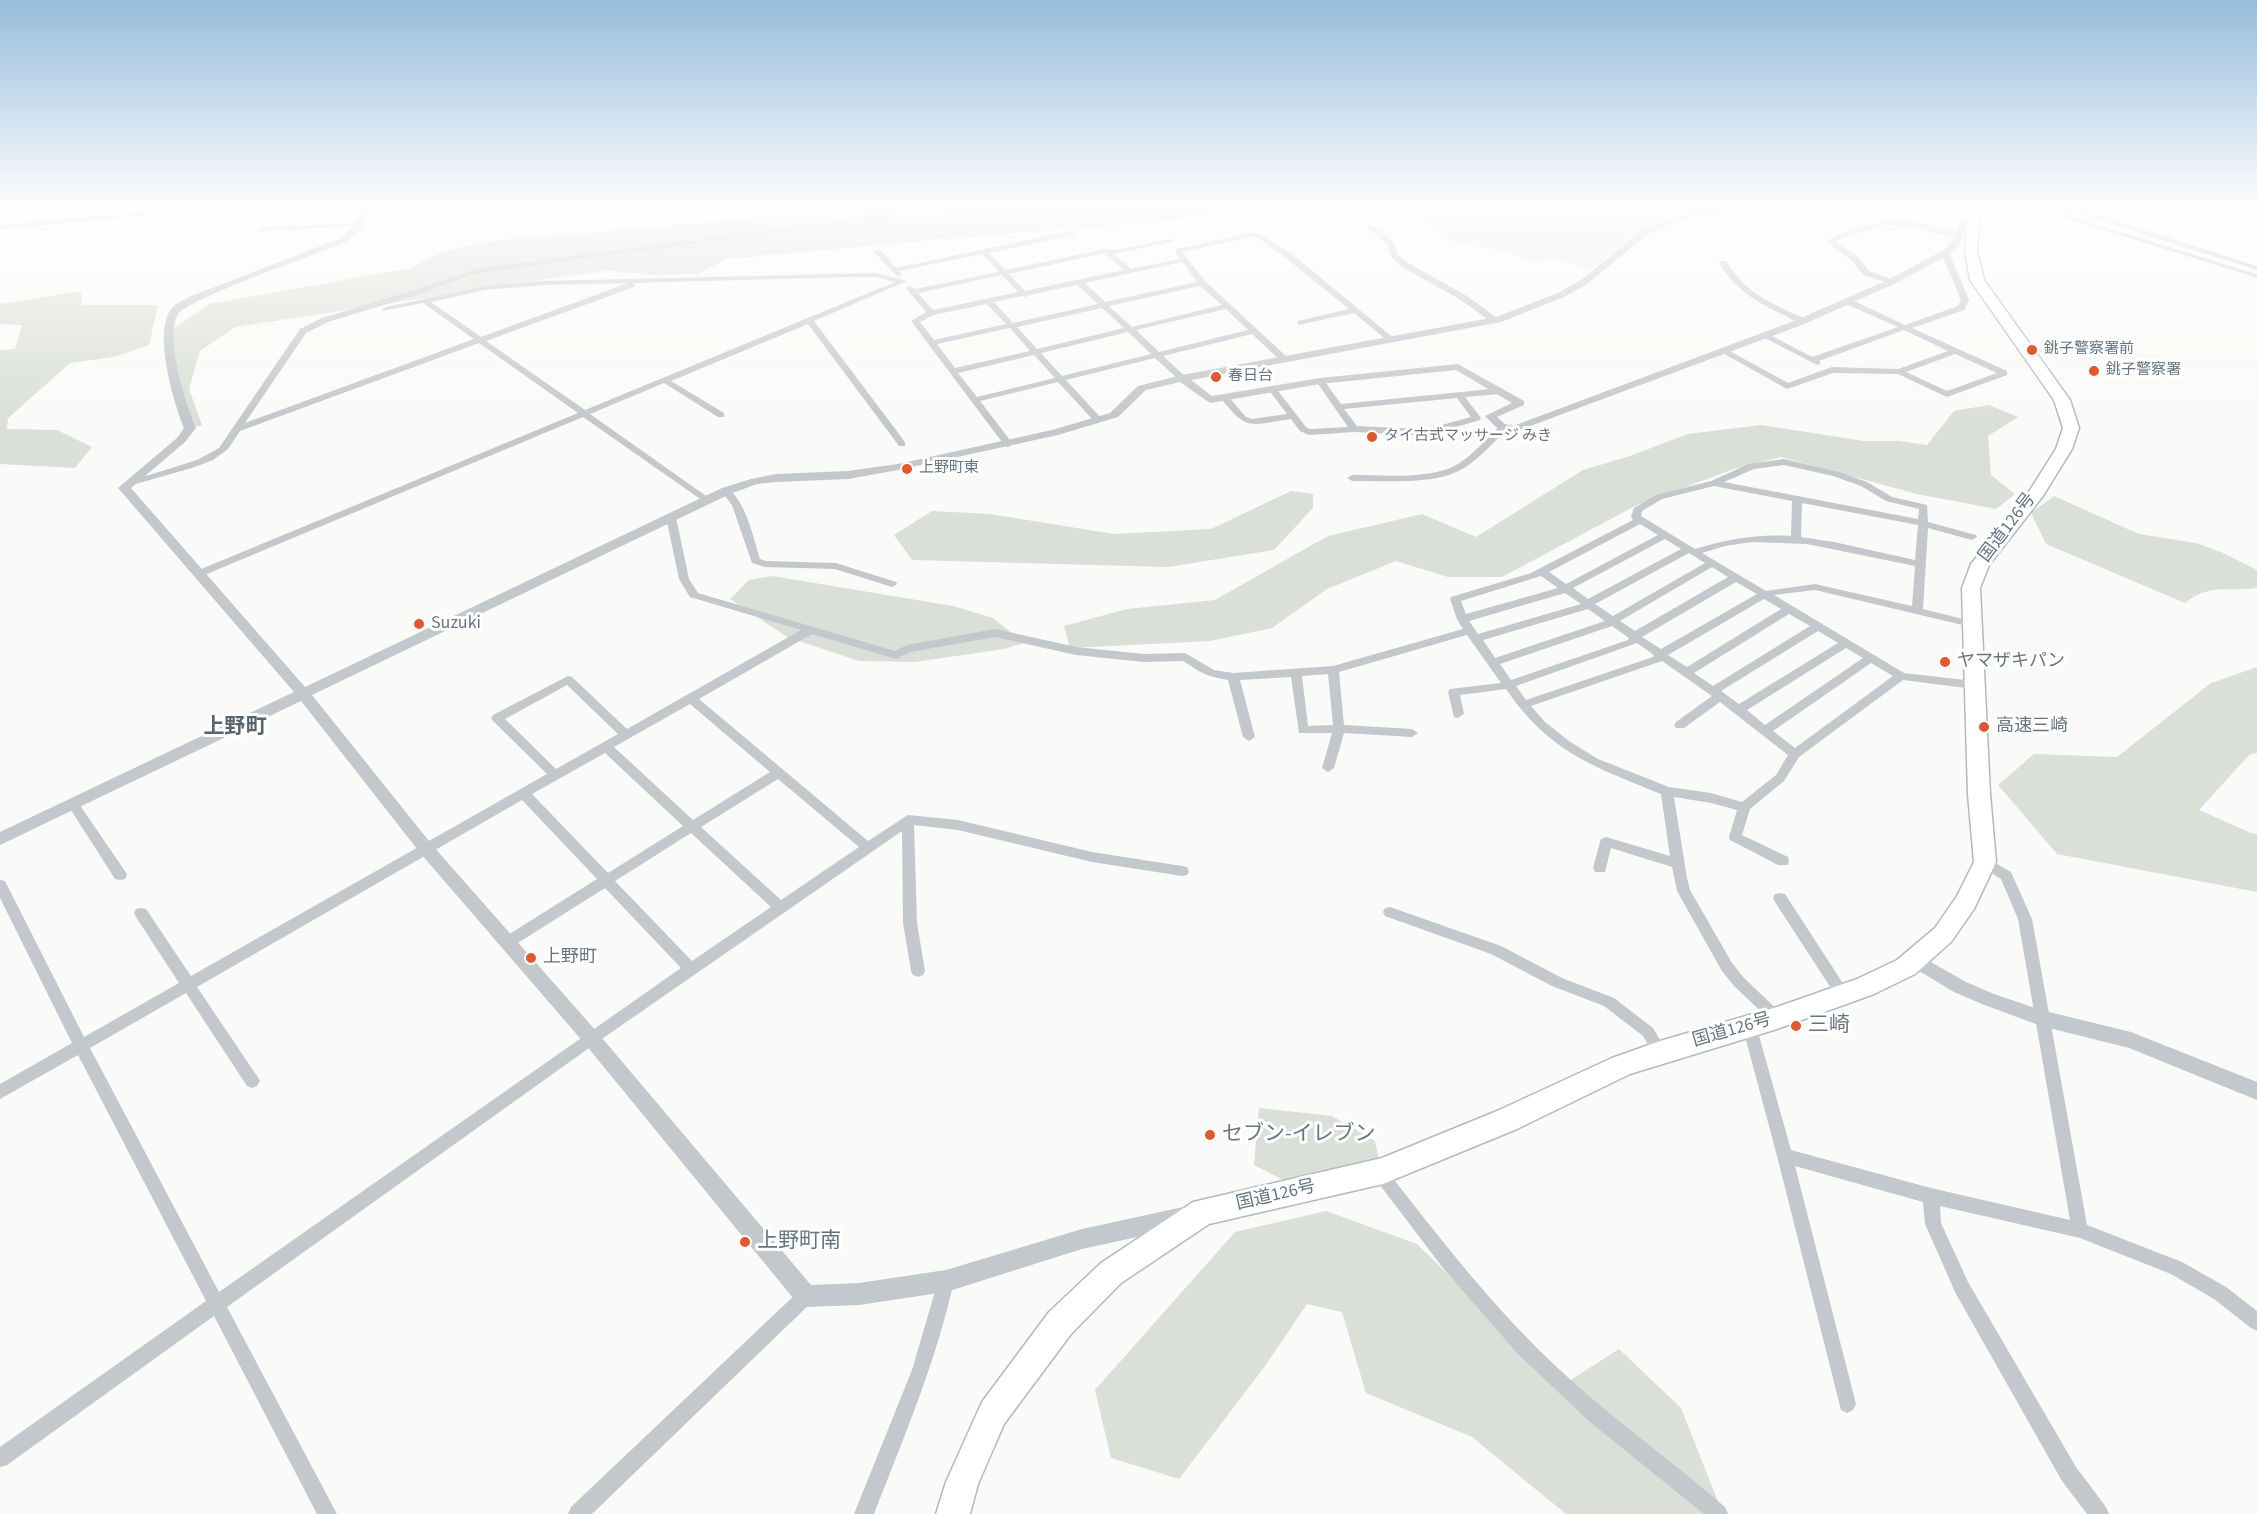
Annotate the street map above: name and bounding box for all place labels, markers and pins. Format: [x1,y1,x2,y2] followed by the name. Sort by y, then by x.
[2044,341,2134,359] place label: 銚子警察署前
[2025,343,2039,357] marker: 銚子警察署前
[2106,362,2181,380] place label: 銚子警察署
[2087,364,2101,378] marker: 銚子警察署
[1228,368,1273,386] place label: 春日台
[1209,370,1223,384] marker: 春日台
[1384,428,1552,446] place label: タイ古式マッサージ みき
[1365,430,1379,444] marker: タイ古式マッサージ みき
[919,460,979,478] place label: 上野町東
[900,462,914,476] marker: 上野町東
[431,613,481,635] place label: Suzuki
[412,617,426,631] marker: Suzuki
[1957,651,2065,673] place label: ヤマザキパン
[1938,655,1952,669] marker: ヤマザキパン
[1996,716,2068,738] place label: 高速三崎
[1977,720,1991,734] marker: 高速三崎
[543,947,597,969] place label: 上野町
[524,951,538,965] marker: 上野町
[1808,1013,1850,1039] place label: 三崎
[1789,1019,1803,1033] marker: 三崎
[1222,1122,1376,1148] place label: セブン-イレブン
[1203,1128,1217,1142] marker: セブン-イレブン
[757,1229,841,1255] place label: 上野町南
[738,1235,752,1249] marker: 上野町南

